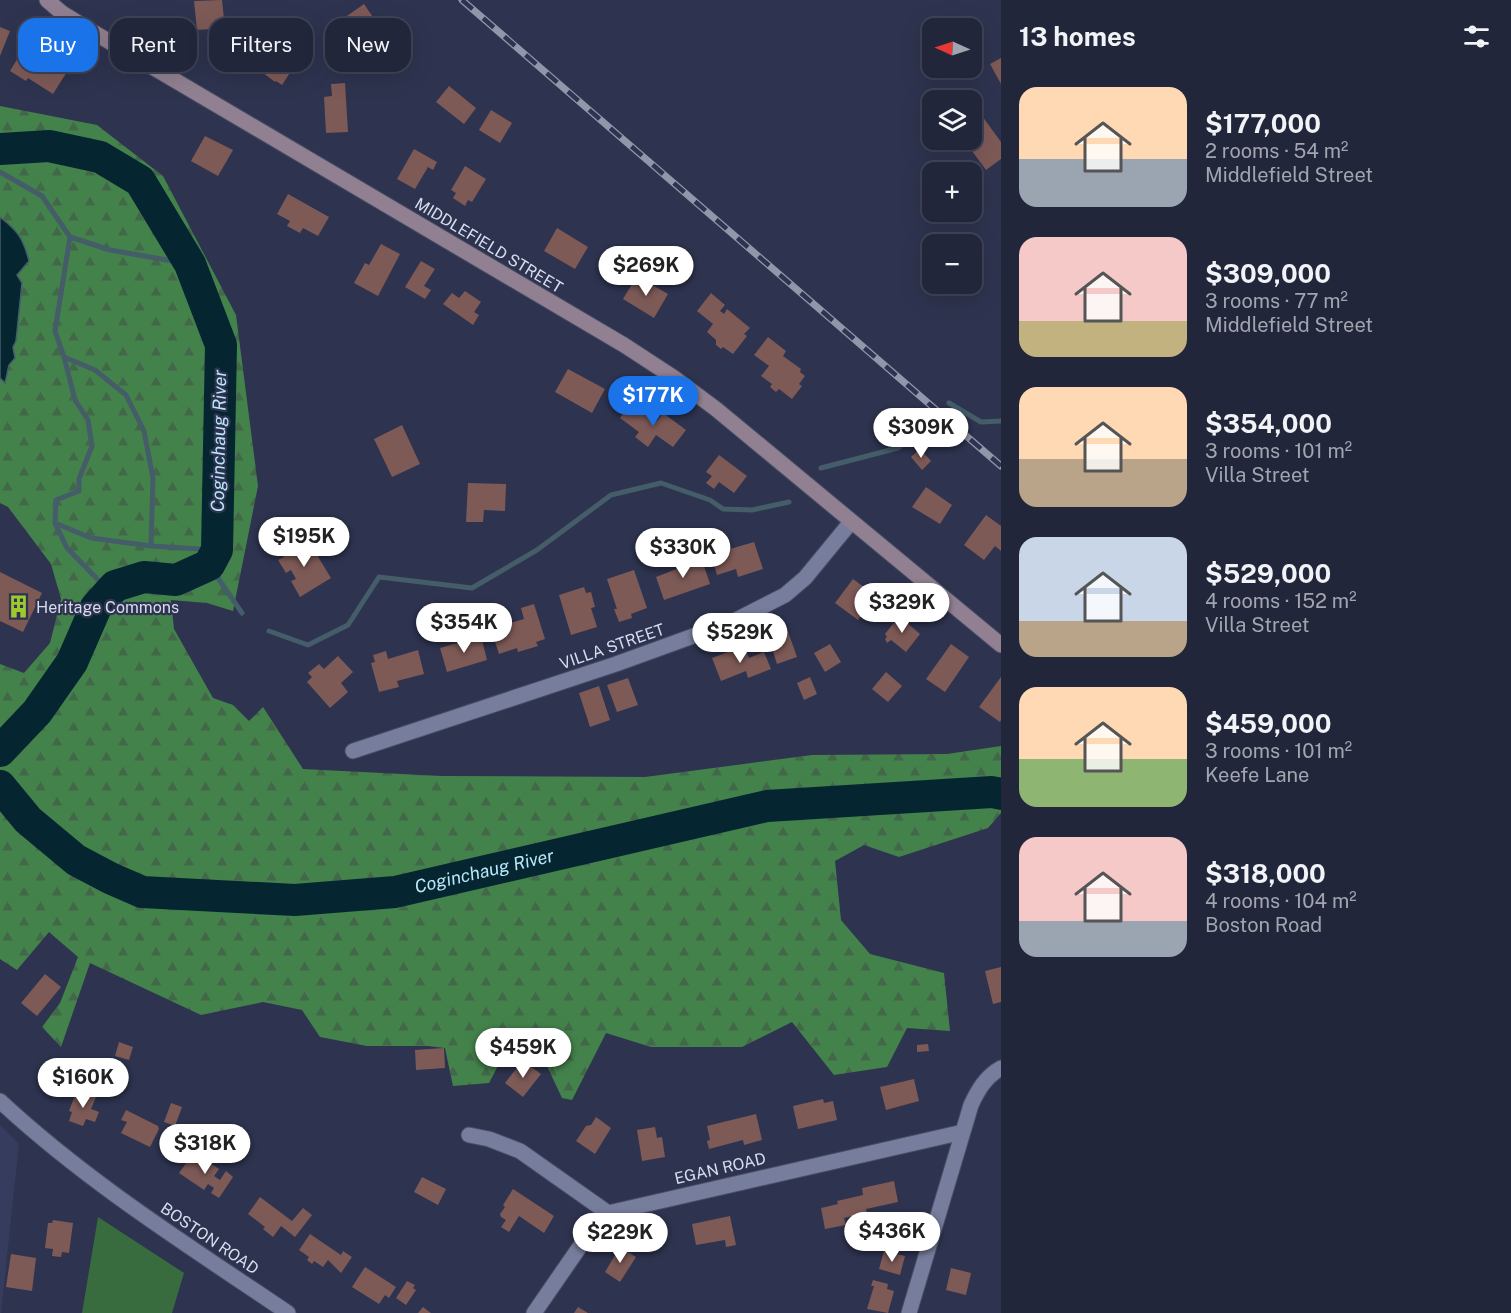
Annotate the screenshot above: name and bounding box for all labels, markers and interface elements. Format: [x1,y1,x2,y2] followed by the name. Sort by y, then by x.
[18,18,98,72] chip: Buy
[110,18,197,72] chip: Rent
[209,18,313,72] chip: Filters
[325,18,411,72] chip: New
[922,18,982,78] north arrow
[922,18,982,294] map controls
[1460,20,1493,53] icon: filters
[1019,21,1136,52] text: 13 homes
[922,90,982,150] button: layers
[1205,108,1321,139] text: $177,000
[1067,111,1139,183] icon: home
[1205,139,1348,163] text: 2 rooms · 54 m²
[922,162,982,222] button: +
[1205,163,1373,187] text: Middlefield Street
[411,194,566,297] street label: MIDDLEFIELD STREET
[922,234,982,294] button: −
[604,246,688,297] pin: $269K
[613,253,679,277] text: $269K
[1205,258,1331,289] text: $309,000
[1067,261,1139,333] icon: home
[1205,289,1348,313] text: 3 rooms · 77 m²
[1205,313,1373,337] text: Middlefield Street
[207,369,230,512] water label: Coginchaug River
[611,376,695,427] pin: $177K
[622,383,684,407] text: $177K
[879,408,963,459] pin: $309K
[1205,408,1332,439] text: $354,000
[1067,411,1139,483] icon: home
[887,415,955,439] text: $309K
[1205,439,1352,463] text: 3 rooms · 101 m²
[1205,463,1310,487] text: Villa Street
[262,517,346,568] pin: $195K
[272,524,336,548] text: $195K
[641,528,725,579] pin: $330K
[649,535,717,559] text: $330K
[1205,558,1331,589] text: $529,000
[1067,561,1139,633] icon: home
[860,583,944,634] pin: $329K
[1205,589,1357,613] text: 4 rooms · 152 m²
[868,590,936,614] text: $329K
[5,594,31,620] building icon: Heritage Commons
[36,598,179,617] place label: Heritage Commons
[422,603,506,654] pin: $354K
[430,610,498,634] text: $354K
[698,613,782,664] pin: $529K
[1205,613,1310,637] text: Villa Street
[557,619,668,673] street label: VILLA STREET
[706,620,774,644] text: $529K
[1205,708,1331,739] text: $459,000
[1067,711,1139,783] icon: home
[1205,739,1352,763] text: 3 rooms · 101 m²
[1205,763,1309,787] text: Keefe Lane
[412,845,556,897] water label: Coginchaug River
[1205,858,1326,889] text: $318,000
[1067,861,1139,933] icon: home
[1205,889,1357,913] text: 4 rooms · 104 m²
[1205,913,1322,937] text: Boston Road
[481,1028,565,1079] pin: $459K
[489,1035,557,1059] text: $459K
[41,1058,125,1109] pin: $160K
[52,1065,114,1089] text: $160K
[163,1124,247,1175] pin: $318K
[173,1131,237,1155] text: $318K
[673,1149,768,1188] street label: EGAN ROAD
[157,1199,262,1278] street label: BOSTON ROAD
[850,1212,934,1263] pin: $436K
[578,1213,662,1264] pin: $229K
[858,1219,926,1243] text: $436K
[587,1220,653,1244] text: $229K

